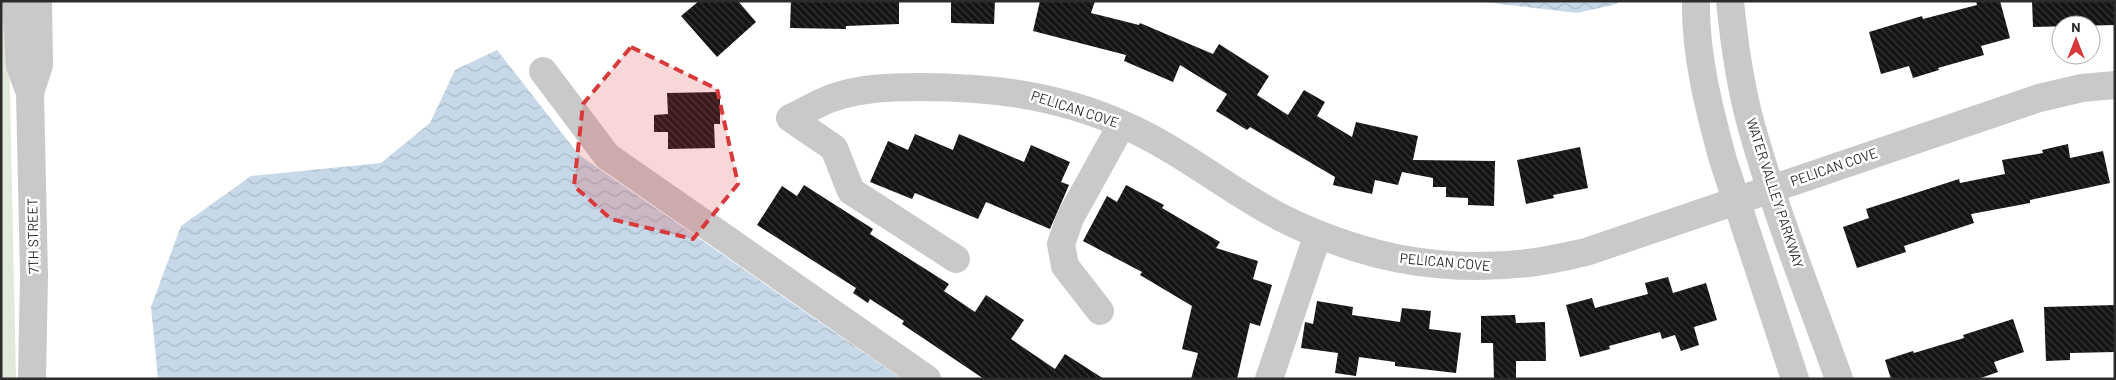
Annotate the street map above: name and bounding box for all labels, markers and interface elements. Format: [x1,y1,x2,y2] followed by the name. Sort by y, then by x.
[2051,15,2101,65] north arrow
[2071,18,2081,35] text: N
[1029,86,1121,131] street label: PELICAN COVE
[1743,116,1808,270] street label: WATER VALLEY PARKWAY
[1788,144,1880,189] street label: PELICAN COVE
[23,198,42,274] street label: 7TH STREET
[1399,249,1491,274] street label: PELICAN COVE

